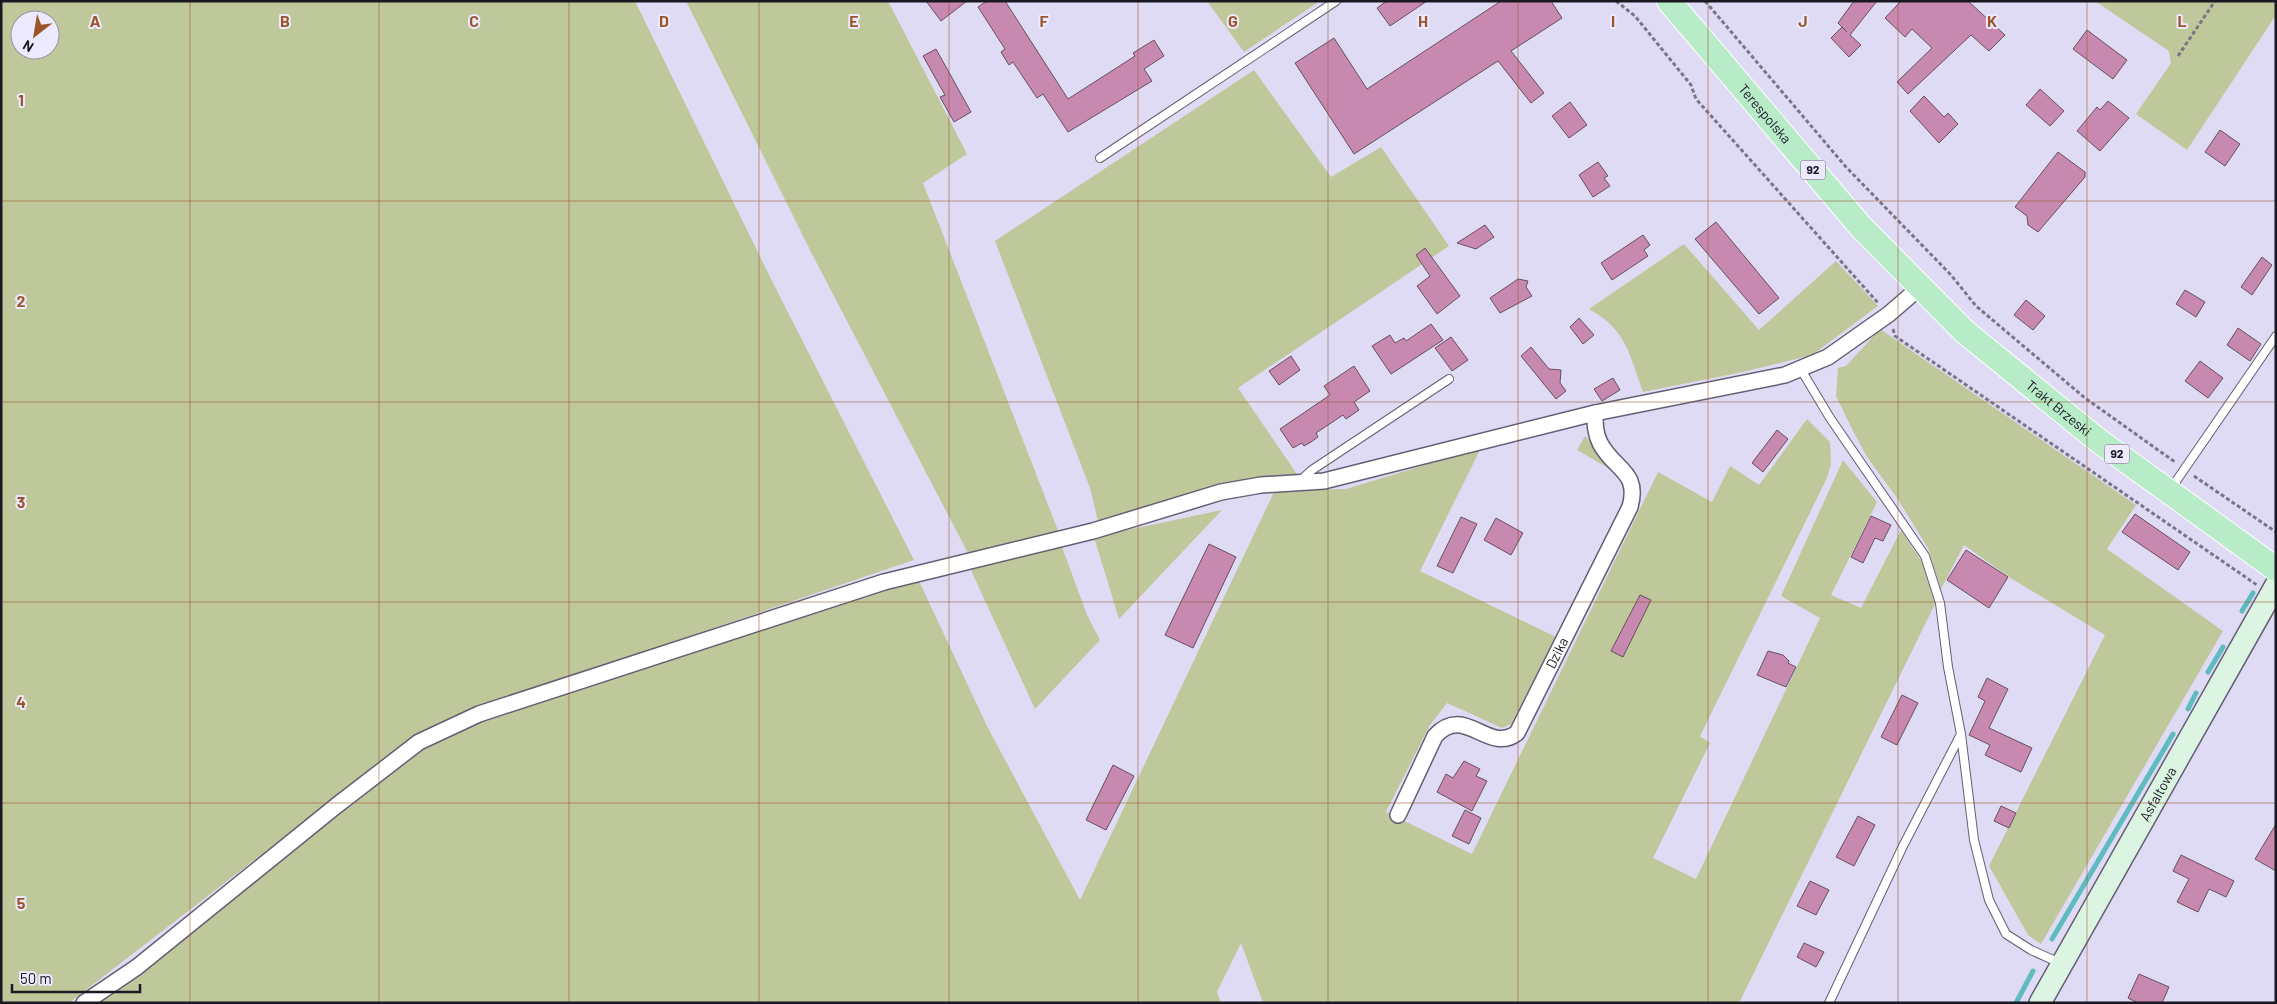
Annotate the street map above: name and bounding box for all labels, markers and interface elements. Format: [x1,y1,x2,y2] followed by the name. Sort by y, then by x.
[10,10,60,60] north arrow
[90,11,101,30] text: A
[280,11,290,30] text: B
[469,11,479,30] text: C
[659,11,669,30] text: D
[849,11,859,30] text: E
[1040,11,1049,30] text: F
[1228,11,1238,30] text: G
[1418,11,1428,30] text: H
[1611,11,1615,30] text: I
[1798,11,1808,30] text: J
[1987,11,1997,30] text: K
[2177,11,2187,30] text: L
[20,37,36,56] text: N
[1735,80,1795,147] street label: Terespolska
[18,90,24,109] text: 1
[1800,160,1826,180] road number: 92
[17,291,26,310] text: 2
[2023,376,2095,439] street label: Trakt Brzeski
[2104,444,2130,464] road number: 92
[17,492,25,511] text: 3
[1542,634,1571,671] street label: Dzika
[16,692,26,711] text: 4
[2135,764,2180,824] street label: Asfaltowa
[17,893,26,912] text: 5
[12,962,140,994] scale bar
[20,969,52,987] text: 50 m

